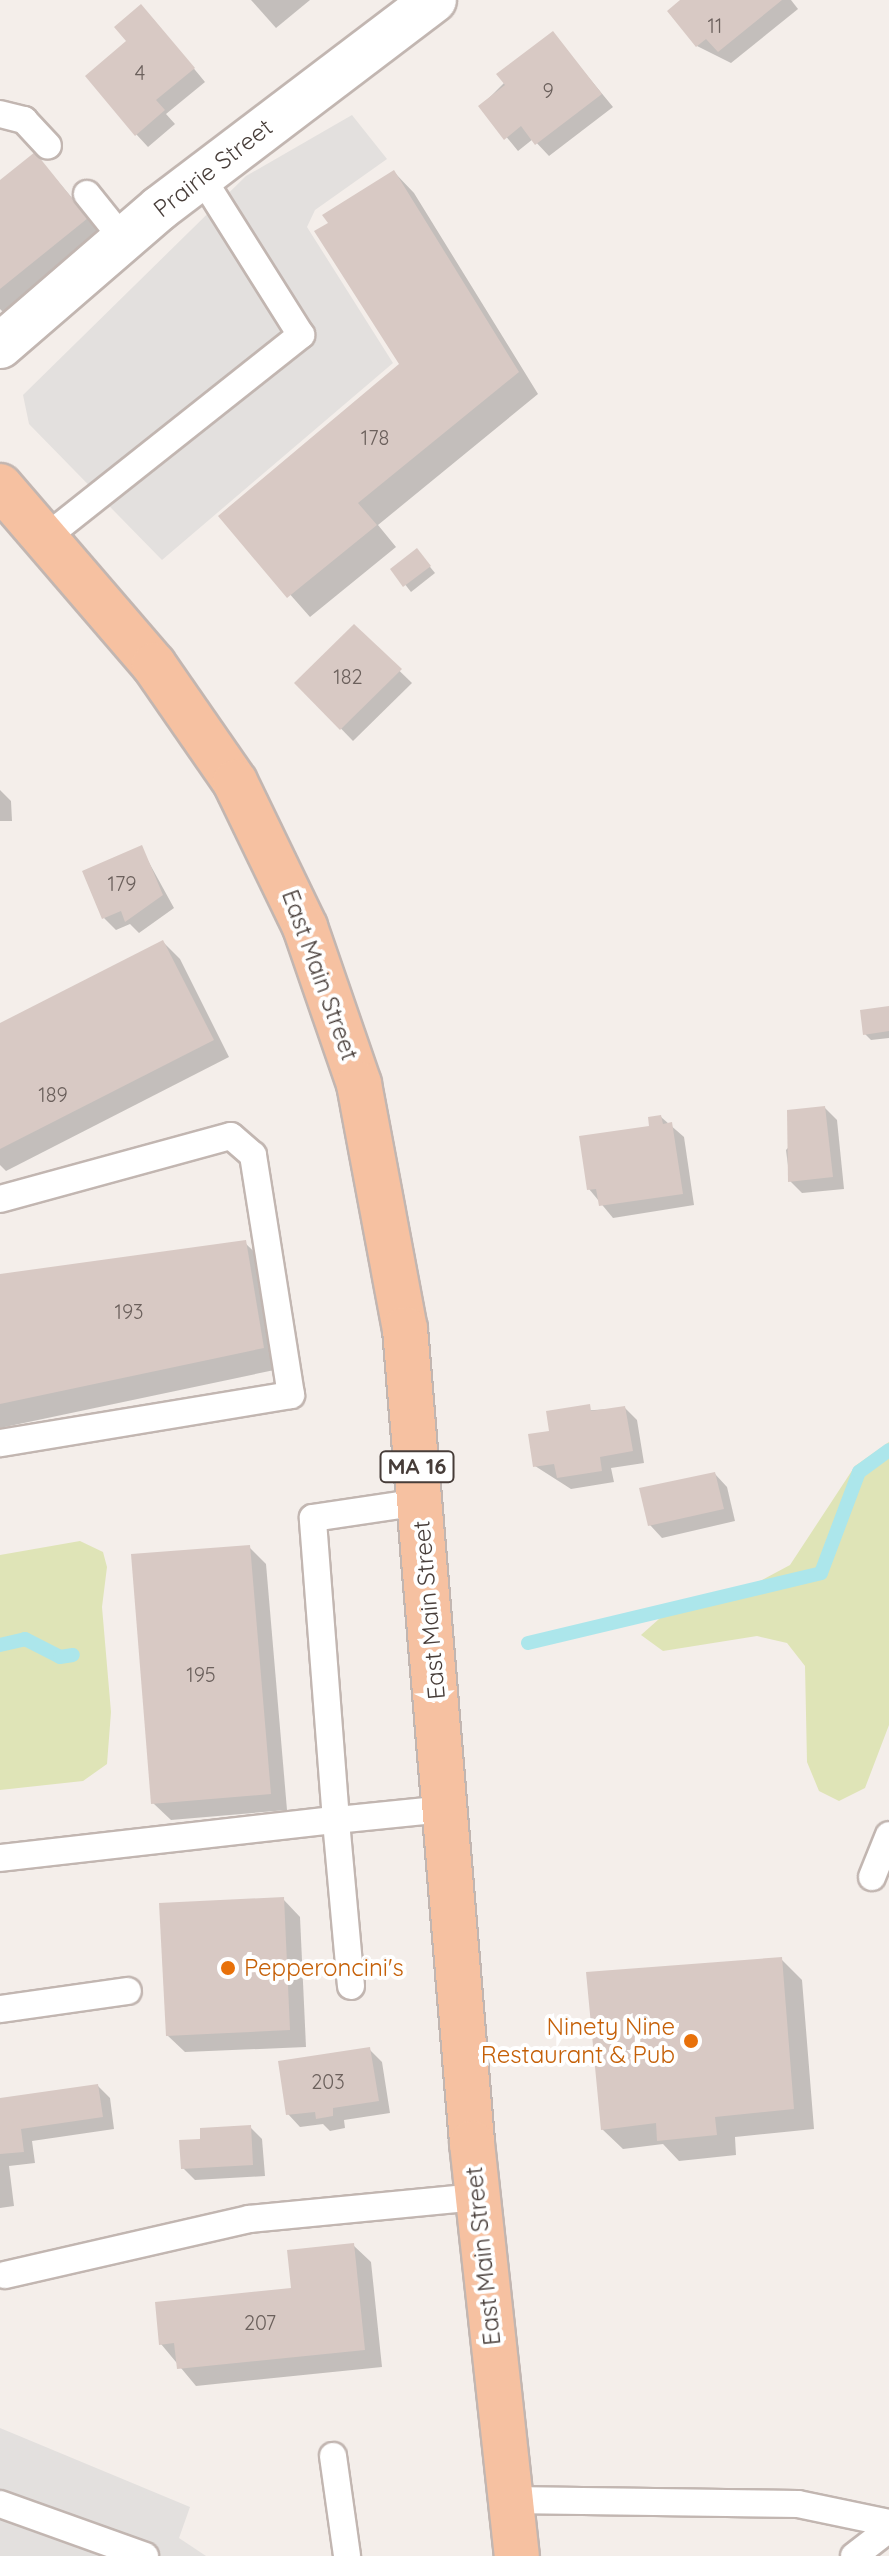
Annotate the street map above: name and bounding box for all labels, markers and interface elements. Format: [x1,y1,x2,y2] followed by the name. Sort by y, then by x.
[708,13,722,37] house number: 11
[135,60,145,84] house number: 4
[542,78,554,102] house number: 9
[148,113,278,223] street label: Prairie Street
[361,425,389,449] house number: 178
[333,664,363,688] house number: 182
[108,871,136,895] house number: 179
[276,886,364,1064] street label: East Main Street
[38,1082,68,1106] house number: 189
[114,1299,144,1323] house number: 193
[379,1449,455,1485] road number: MA 16
[407,1519,451,1701] street label: East Main Street
[186,1662,216,1686] house number: 195
[244,1954,404,1982] place label: Pepperoncini's
[219,1959,237,1977] marker: Pepperoncini's
[481,2013,675,2069] place label: Ninety Nine Restaurant & Pub
[682,2032,700,2050] marker: Ninety Nine Restaurant & Pub
[311,2069,345,2093] house number: 203
[459,2165,507,2347] street label: East Main Street
[244,2310,276,2334] house number: 207

